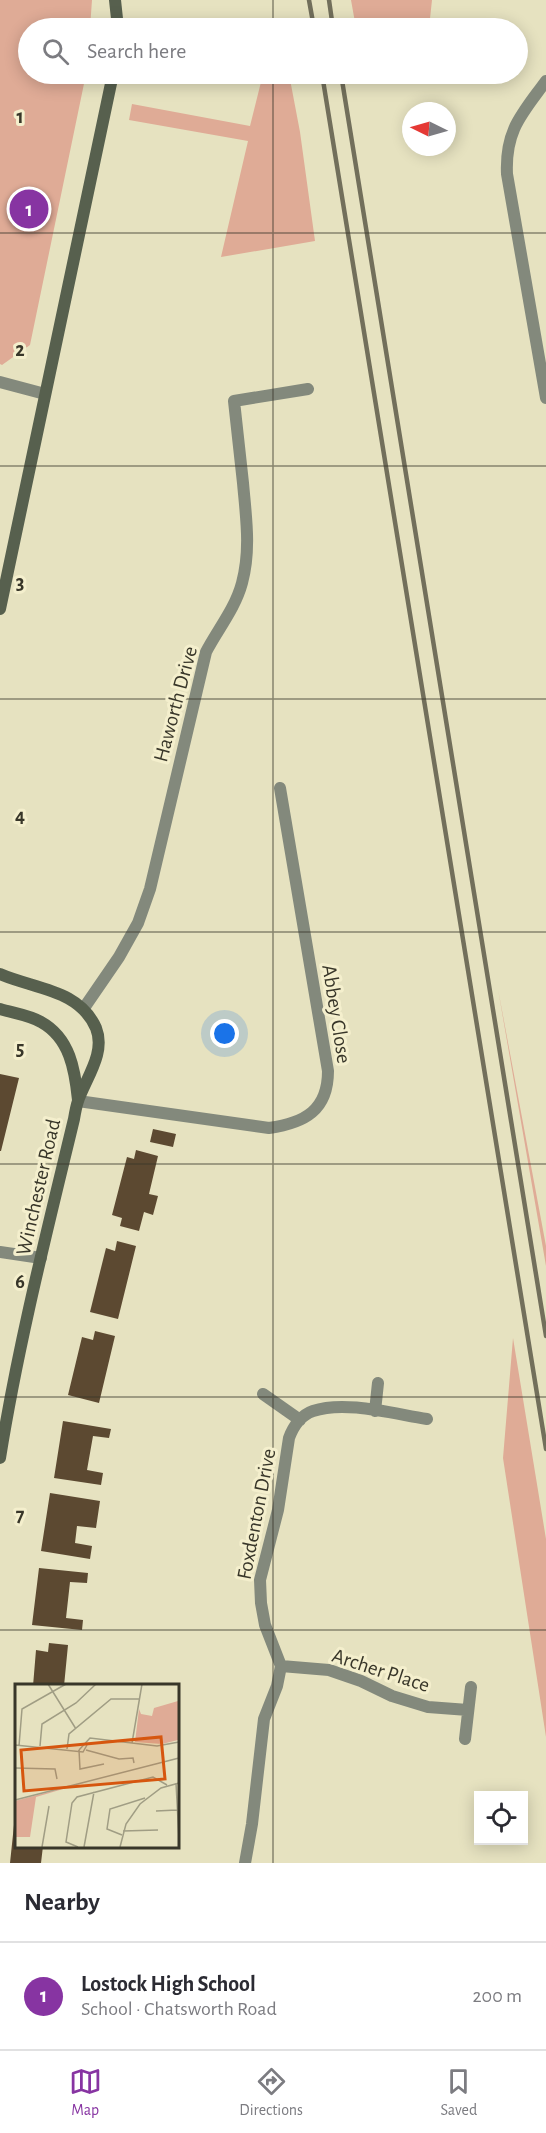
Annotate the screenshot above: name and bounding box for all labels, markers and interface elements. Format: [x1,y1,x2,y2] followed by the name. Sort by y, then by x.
[18,18,528,84] search box
[39,35,72,68] icon: search
[87,40,186,62] text: Search here
[402,102,456,156] north arrow
[16,107,24,127] text: 1
[9,186,48,232] pin: 1
[15,340,25,360] text: 2
[16,573,24,593] text: 3
[150,644,201,764] street label: Haworth Drive
[15,806,25,826] text: 4
[318,963,355,1065] street label: Abbey Close
[210,1019,239,1048] your location
[16,1039,24,1059] text: 5
[13,1117,64,1257] street label: Winchester Road
[15,1272,25,1292] text: 6
[233,1447,279,1581] street label: Foxdenton Drive
[16,1505,25,1525] text: 7
[329,1645,432,1696] street label: Archer Place
[15,1684,178,1848] inset map
[474,1791,528,1845] map controls
[474,1791,528,1845] button: locate
[24,1889,100,1915] text: Nearby
[81,1973,256,1995] text: Lostock High School
[40,1986,47,2006] text: 1
[472,1986,522,2006] text: 200 m
[81,1999,277,2019] text: School · Chatsworth Road
[69,2065,102,2120] tab: Map
[239,2065,303,2120] tab: Directions
[441,2065,477,2120] tab: Saved

